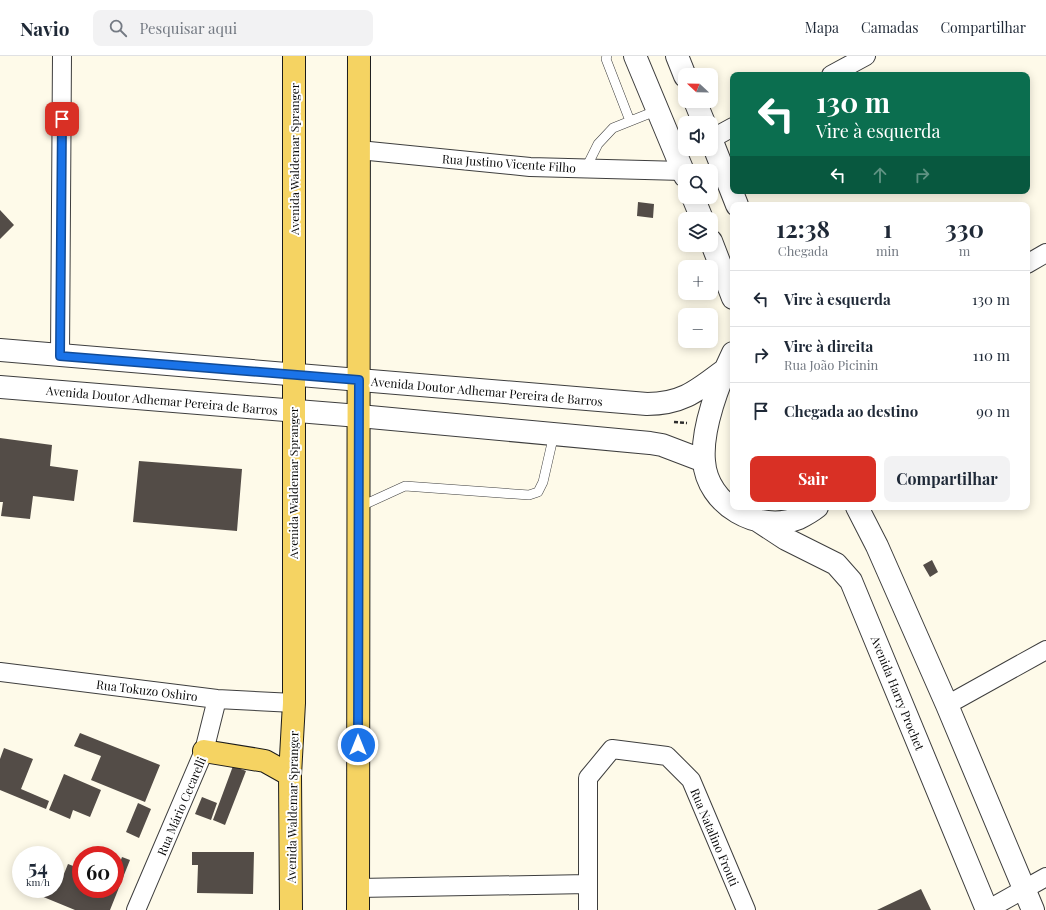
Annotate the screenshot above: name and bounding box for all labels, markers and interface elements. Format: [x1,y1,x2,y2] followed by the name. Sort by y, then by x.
[93,10,373,46] search box
[20,15,69,41] text: Navio
[107,17,129,39] icon: search
[139,18,237,38] text: Pesquisar aqui
[805,18,839,37] text: Mapa
[861,18,918,37] text: Camadas
[940,18,1026,37] text: Compartilhar
[678,68,718,108] north arrow
[678,68,718,348] map controls
[286,82,302,236] street label: Avenida Waldemar Spranger
[816,83,890,120] text: 130 m
[750,88,802,140] icon: left
[45,102,79,136] pin
[51,108,73,130] icon: arrive
[678,116,718,156] button: sound
[816,119,941,143] text: Vire à esquerda
[441,150,577,176] street label: Rua Justino Vicente Filho
[678,164,718,204] button: search
[827,164,849,186] icon: left
[869,164,891,186] icon: ahead
[911,164,933,186] icon: right
[678,212,718,252] button: layers
[776,212,830,244] text: 12:38
[883,212,892,244] text: 1
[945,212,984,244] text: 330
[778,242,828,259] text: Chegada
[876,242,899,259] text: min
[959,242,970,259] text: m
[678,260,718,300] button: +
[750,288,772,310] icon: left
[784,289,891,309] text: Vire à esquerda
[972,289,1010,309] text: 130 m
[678,308,718,348] button: −
[784,336,873,356] text: Vire à direita
[750,344,772,366] icon: right
[973,345,1010,365] text: 110 m
[784,356,878,373] text: Rua João Picinin
[369,373,604,409] street label: Avenida Doutor Adhemar Pereira de Barros
[44,382,279,418] street label: Avenida Doutor Adhemar Pereira de Barros
[750,400,772,422] icon: arrive
[784,401,918,421] text: Chegada ao destino
[976,401,1010,421] text: 90 m
[285,406,301,560] street label: Avenida Waldemar Spranger
[750,456,876,502] button: Sair
[884,456,1010,502] button: Compartilhar
[867,632,929,753] street label: Avenida Harry Prochet
[95,676,199,704] street label: Rua Tokuzo Oshiro
[337,724,379,766] position arrow
[283,730,301,884] street label: Avenida Waldemar Spranger
[153,754,209,858] street label: Rua Mário Cecarelli
[687,786,743,889] street label: Rua Natalino Frouti
[72,846,124,898] speed limit sign: 60
[28,853,48,880] text: 54
[26,875,50,889] text: km/h

